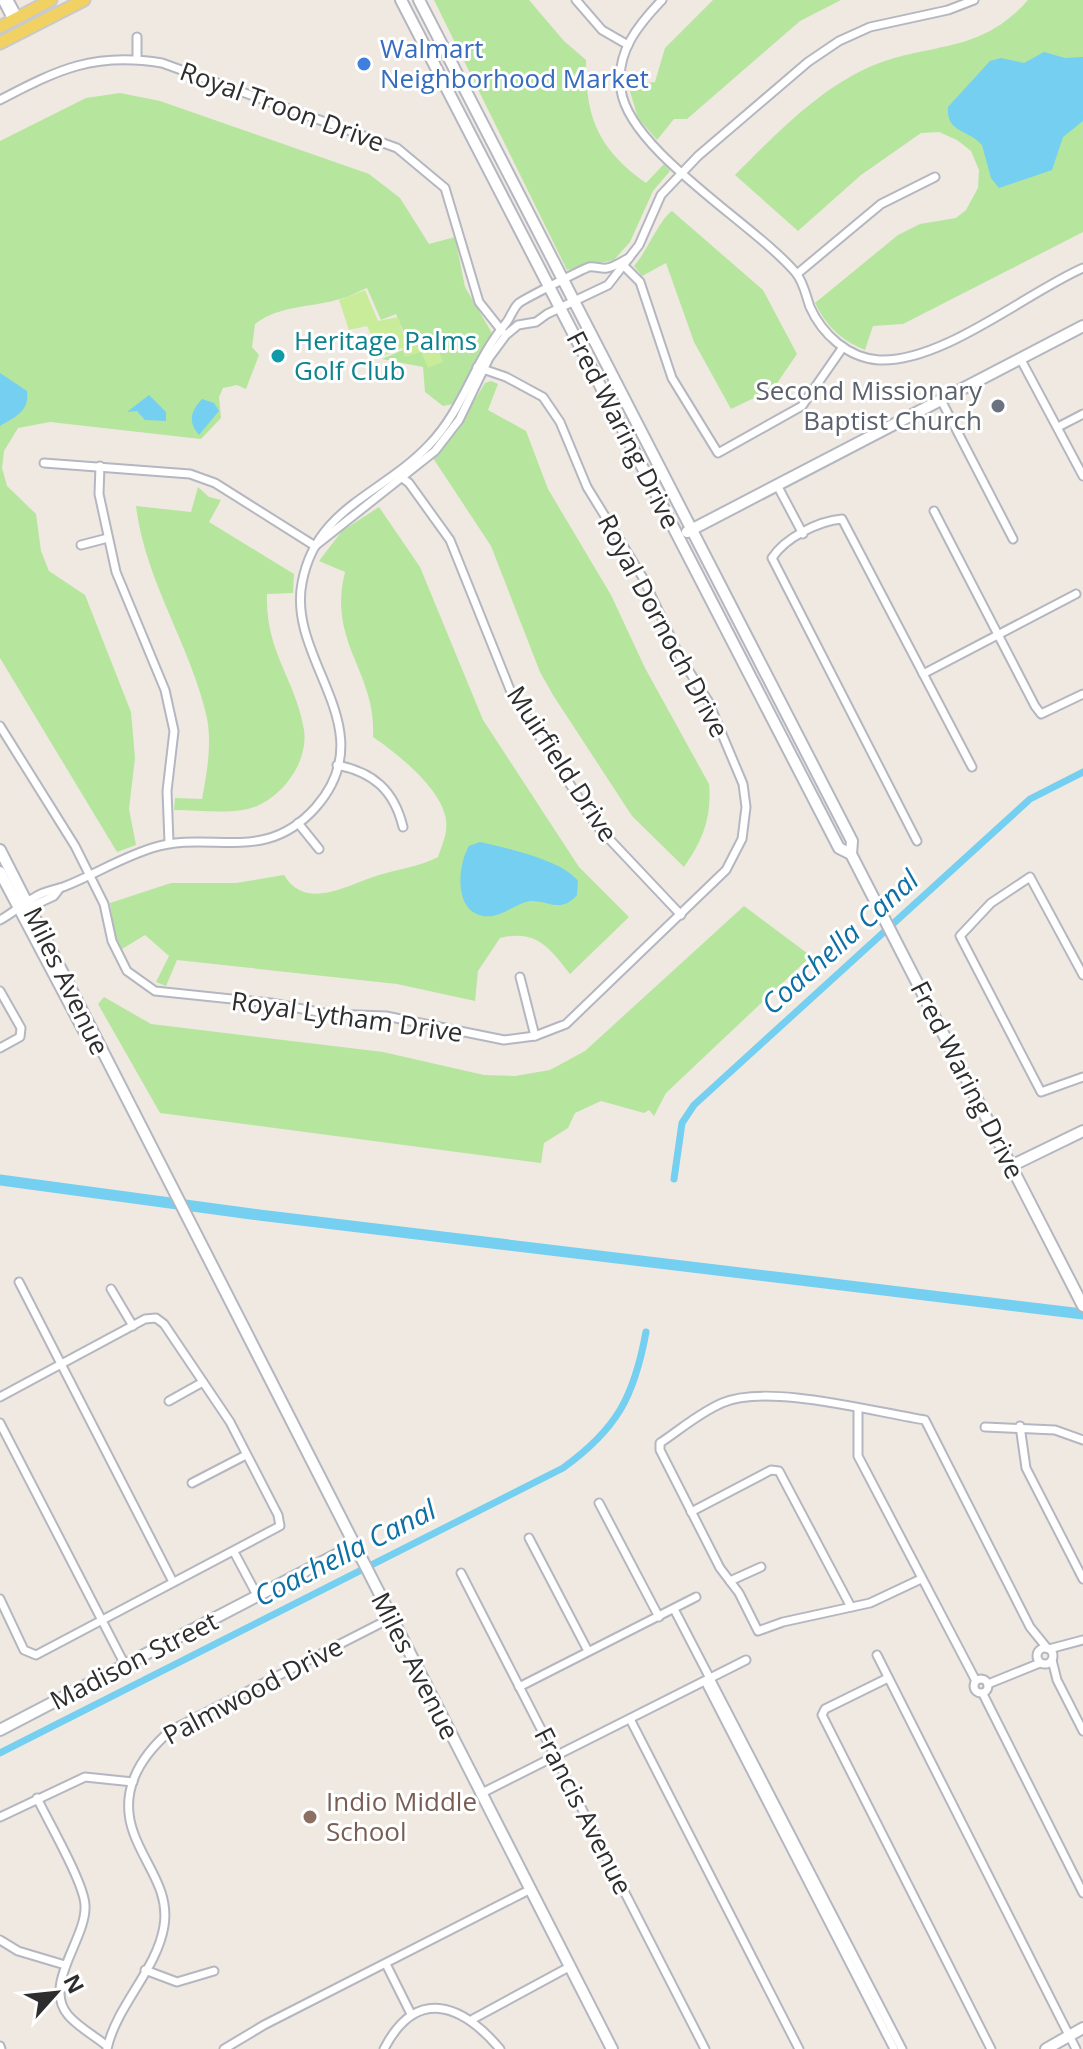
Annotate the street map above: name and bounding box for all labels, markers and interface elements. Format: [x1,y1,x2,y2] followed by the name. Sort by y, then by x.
[380,30,649,96] place label: Walmart Neighborhood Market
[175,52,390,160] street label: Royal Troon Drive
[355,55,373,73] marker: Walmart Neighborhood Market
[294,322,477,388] place label: Heritage Palms Golf Club
[558,325,689,535] street label: Fred Waring Drive
[269,347,287,365] marker: Heritage Palms Golf Club
[755,372,983,438] place label: Second Missionary Baptist Church
[989,397,1007,415] marker: Second Missionary Baptist Church
[590,508,738,743] street label: Royal Dornoch Drive
[499,678,627,848] street label: Muirfield Drive
[753,860,927,1022] water label: Coachella Canal
[15,900,118,1061] street label: Miles Avenue
[902,975,1033,1185] street label: Fred Waring Drive
[229,982,465,1050] street label: Royal Lytham Drive
[247,1489,443,1614] water label: Coachella Canal
[363,1586,468,1745] street label: Miles Avenue
[44,1602,224,1718] street label: Madison Street
[156,1628,349,1753] street label: Palmwood Drive
[526,1721,641,1900] street label: Francis Avenue
[326,1783,477,1849] place label: Indio Middle School
[301,1808,319,1826] marker: Indio Middle School
[16,1953,96,2033] north arrow
[57,1969,92,1998] text: N

